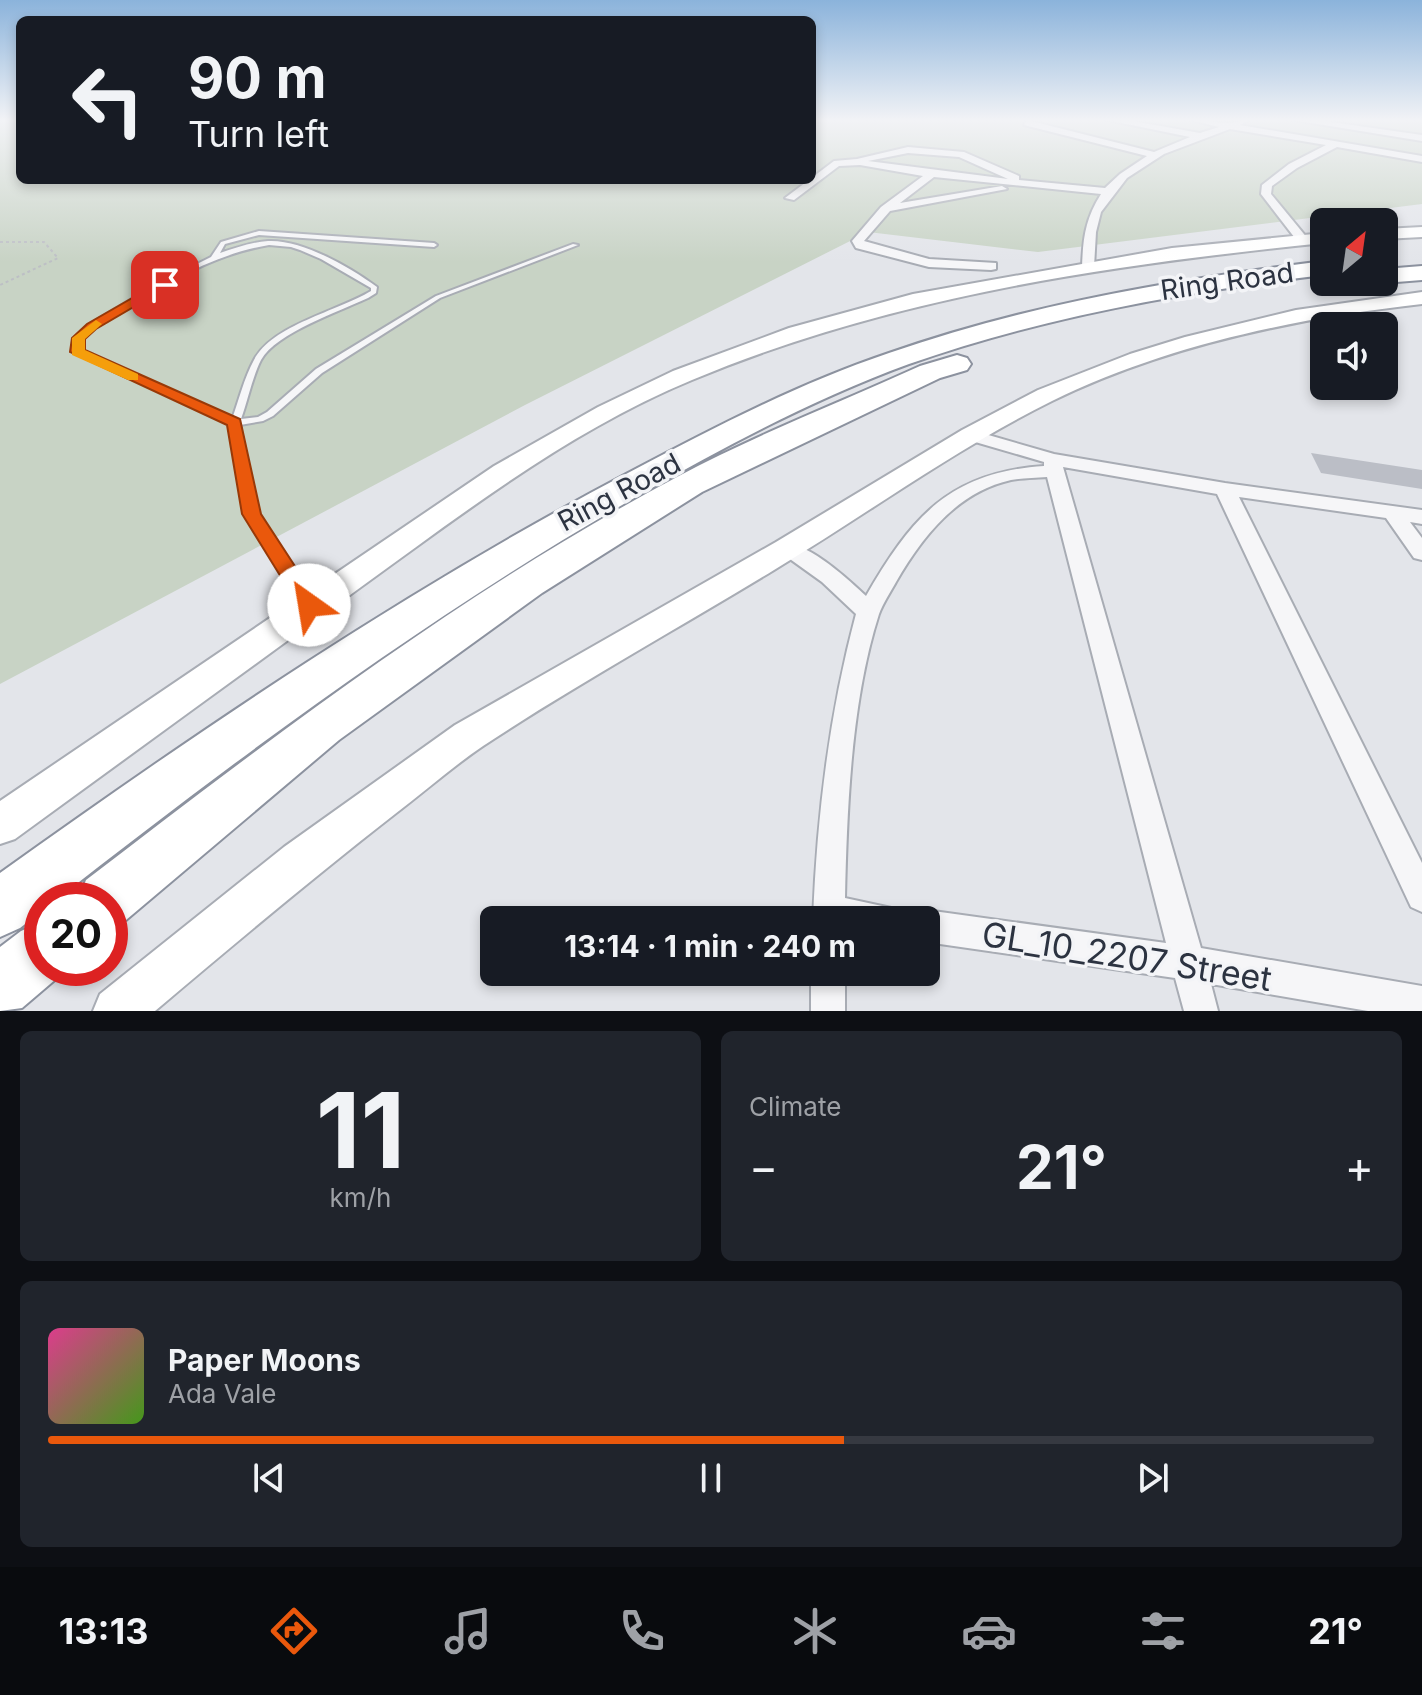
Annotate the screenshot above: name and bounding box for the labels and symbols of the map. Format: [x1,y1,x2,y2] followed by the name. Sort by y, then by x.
[1310,208,1398,296] north arrow
[131,251,199,319] pin
[1158,255,1296,307] street label: Ring Road
[552,446,686,538] street label: Ring Road
[267,563,351,647] position arrow
[24,882,128,986] speed limit sign: 20
[979,913,1275,999] street label: GL_10_2207 Street

